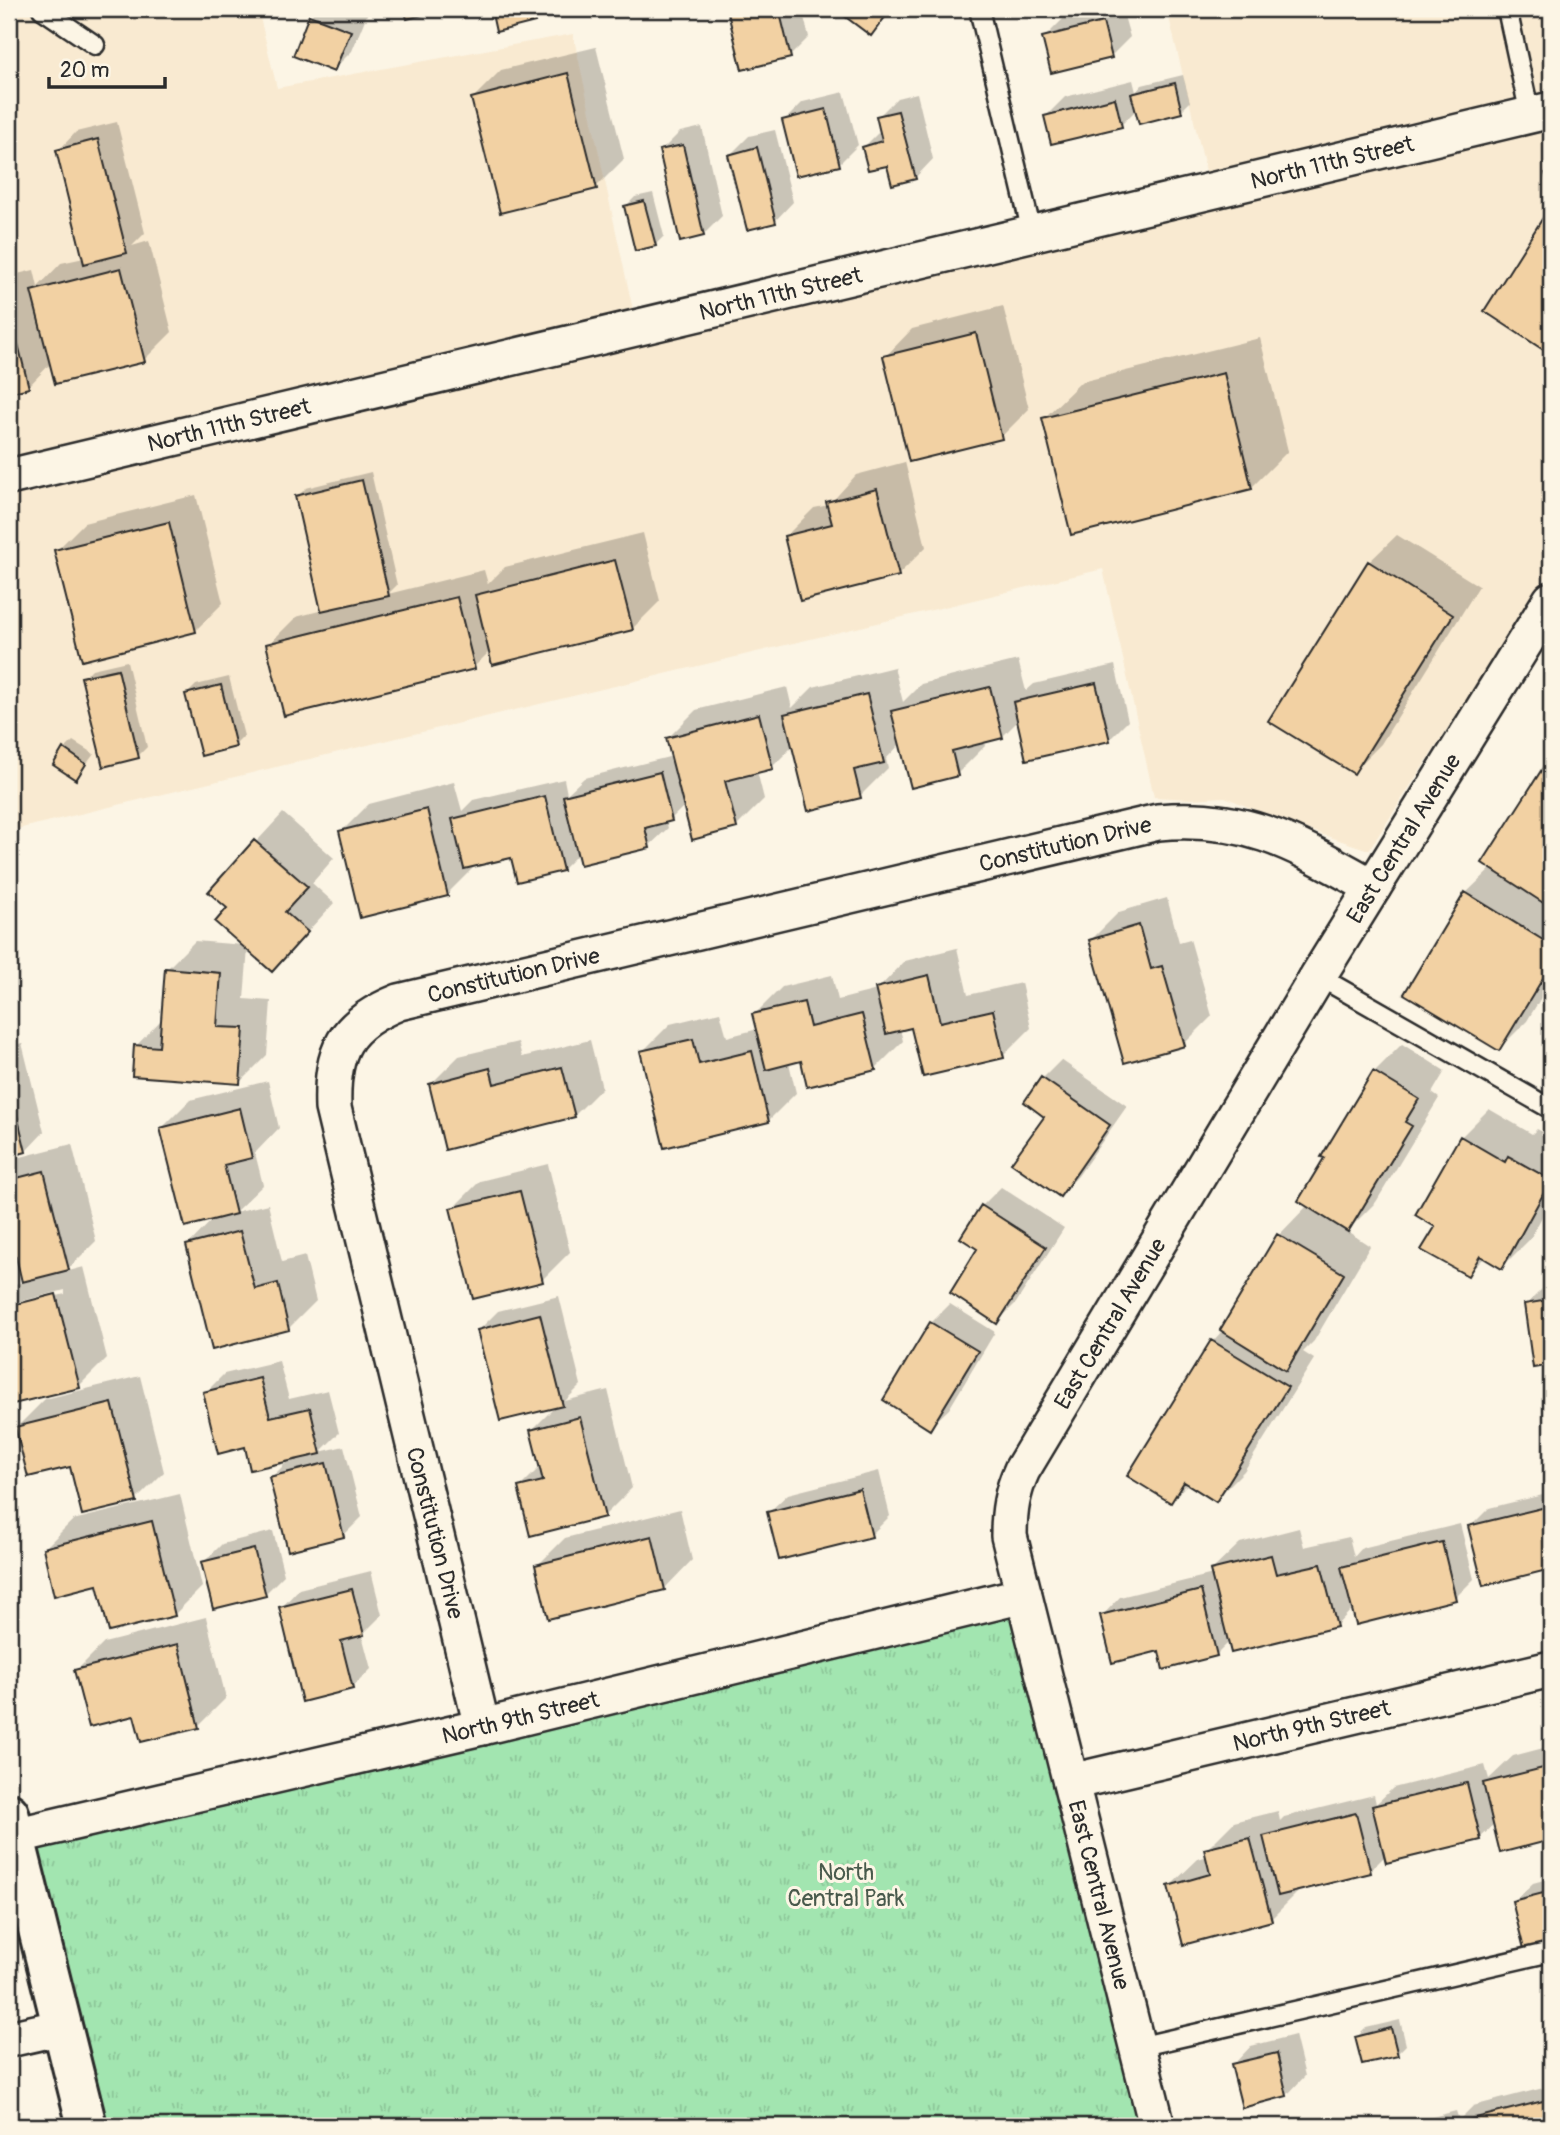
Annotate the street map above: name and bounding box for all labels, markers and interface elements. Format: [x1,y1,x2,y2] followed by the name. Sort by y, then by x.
[49,46,164,90] scale bar
[60,57,109,84] text: 20 m
[1248,129,1417,196] street label: North 11th Street
[696,260,866,327] street label: North 11th Street
[144,391,314,458] street label: North 11th Street
[1340,747,1467,929] street label: East Central Avenue
[976,809,1155,878] street label: Constitution Drive
[424,940,603,1009] street label: Constitution Drive
[1047,1232,1173,1414] street label: East Central Avenue
[400,1444,471,1623] street label: Constitution Drive
[439,1684,602,1750] street label: North 9th Street
[1230,1693,1394,1758] street label: North 9th Street
[1061,1797,1137,1993] street label: East Central Avenue
[788,1858,905,1913] park label: North Central Park

